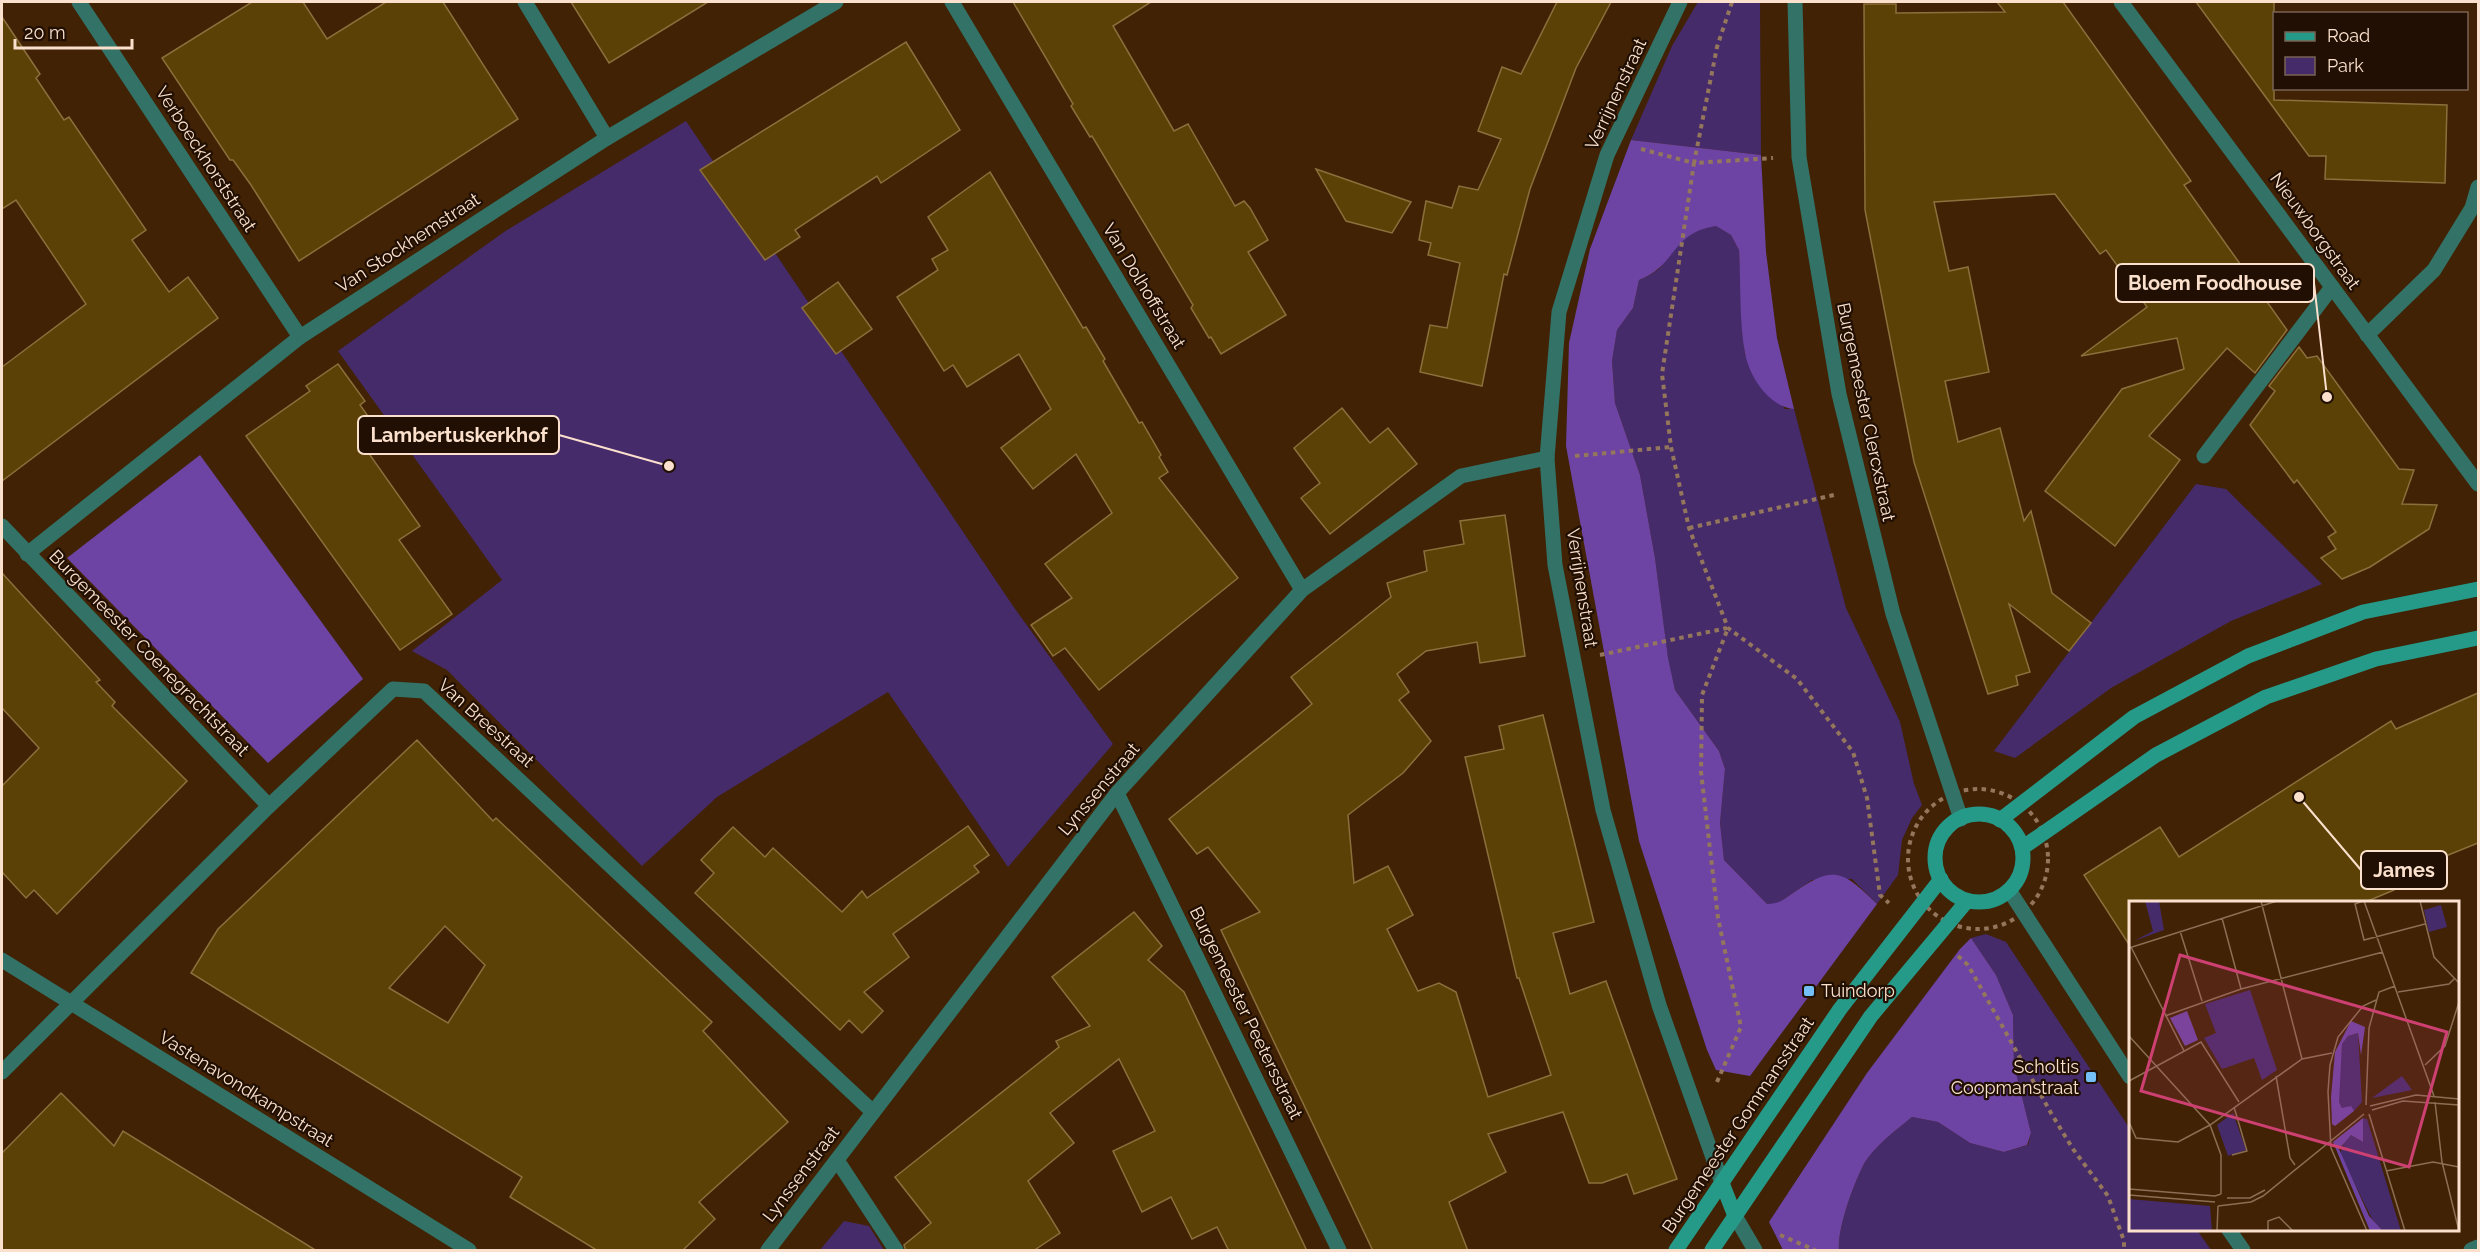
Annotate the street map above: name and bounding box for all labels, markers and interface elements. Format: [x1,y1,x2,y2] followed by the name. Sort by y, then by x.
[15,12,132,50] scale bar
[2273,12,2468,90] legend
[24,22,66,43] text: 20 m
[2327,25,2370,46] text: Road
[1581,35,1650,153] street label: Verrijnenstraat
[2327,55,2364,76] text: Park
[152,82,261,235] street label: Verboeckhorststraat
[2266,168,2365,293] street label: Nieuwborgstraat
[332,188,484,297] street label: Van Stockhemstraat
[1099,219,1190,352] street label: Van Dolhoffstraat
[2116,264,2314,302] callout: Bloem Foodhouse
[2128,271,2302,295] text: Bloem Foodhouse
[1833,301,1900,523] street label: Burgemeester Clercxstraat
[358,416,559,454] callout: Lambertuskerkhof
[370,423,548,447] text: Lambertuskerkhof
[1563,527,1602,649] street label: Verrijnenstraat
[45,545,254,760] street label: Burgemeester Coenegrachtstraat
[434,674,539,771] street label: Van Breestraat
[1054,738,1143,839] street label: Lynssenstraat
[2361,851,2447,889] callout: James
[2373,858,2435,882] text: James
[2129,901,2459,1231] inset map
[1186,903,1307,1122] street label: Burgemeester Peetersstraat
[1821,980,1895,1001] place label: Tuindorp
[1802,984,1816,998] marker: Tuindorp
[1657,1013,1818,1237] street label: Burgemeester Gommansstraat
[155,1026,337,1151] street label: Vastenavondkampstraat
[1951,1056,2079,1098] place label: Scholtis Coopmanstraat
[2084,1070,2098,1084] marker: Scholtis Coopmanstraat
[758,1122,843,1226] street label: Lynssenstraat

